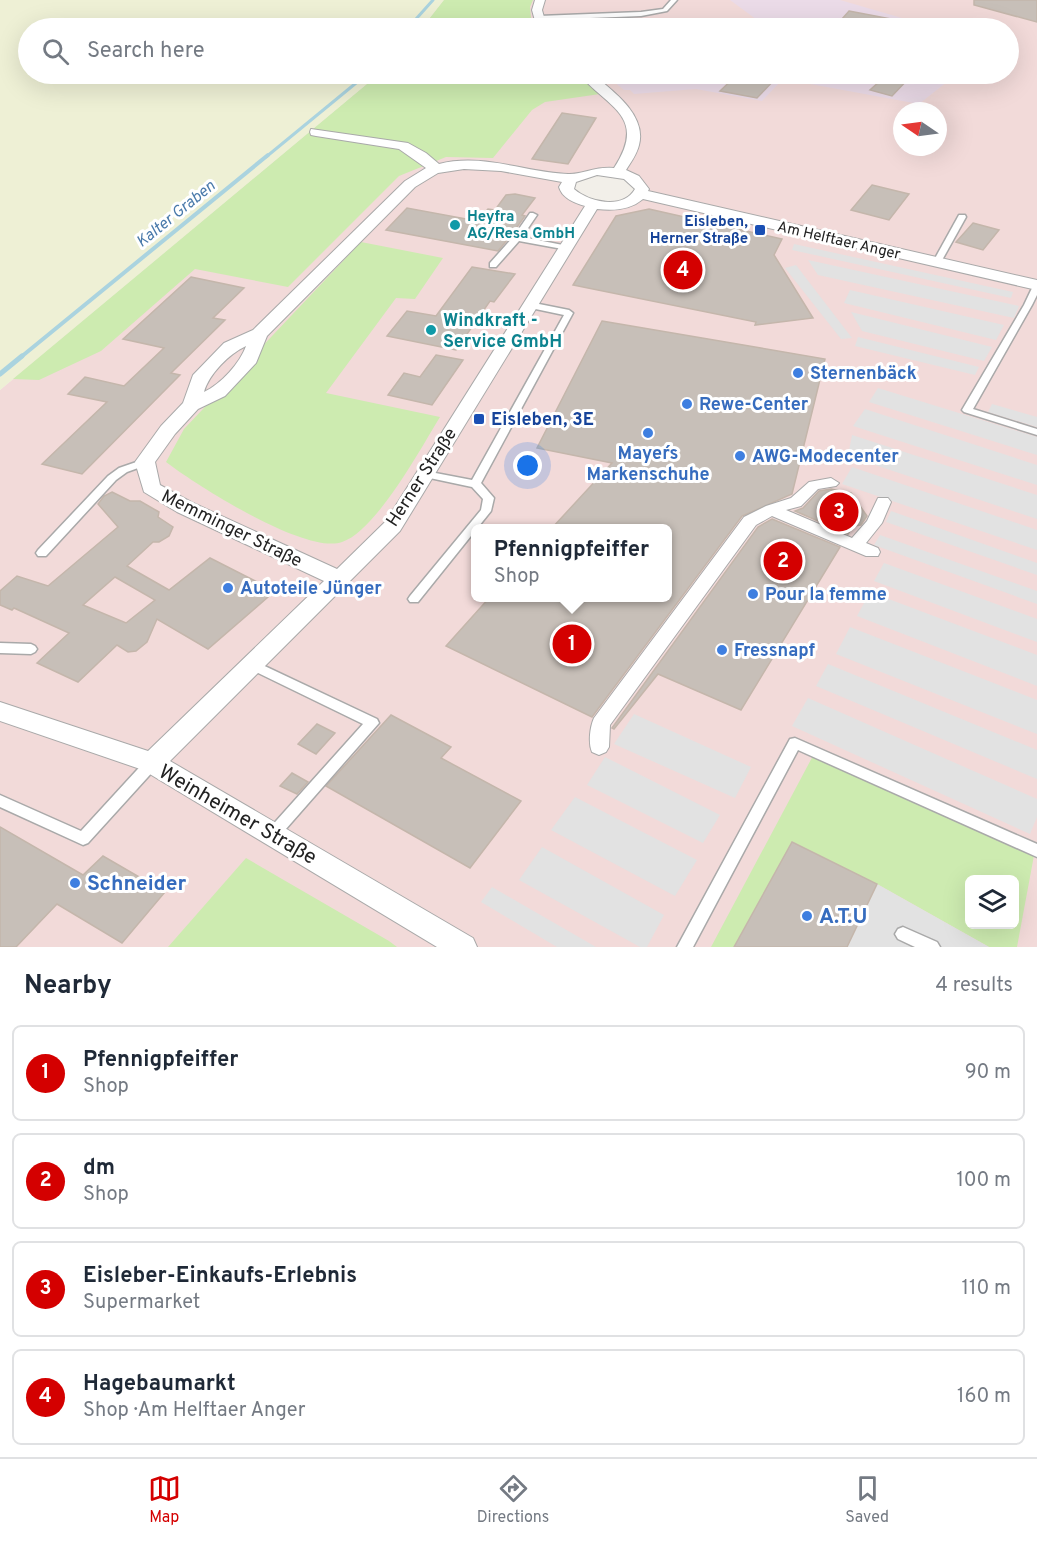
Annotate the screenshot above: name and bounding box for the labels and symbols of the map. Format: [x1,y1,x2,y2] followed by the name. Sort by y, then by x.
[893,102,947,156] north arrow
[133,176,220,253] water label: Kalter Graben
[467,208,575,244] place label: Heyfra AG/Resa GmbH
[650,213,748,249] place label: Eisleben, Herner Straße
[448,218,462,232] marker: Heyfra AG/Resa GmbH
[775,218,902,265] street label: Am Helftaer Anger
[753,223,767,237] marker: Eisleben, Herner Straße
[664,248,702,292] pin: 4
[443,310,562,354] place label: Windkraft - Service GmbH
[424,323,438,337] marker: Windkraft - Service GmbH
[810,363,917,386] place label: Sternenbäck
[791,366,805,380] marker: Sternenbäck
[699,394,809,417] place label: Rewe-Center
[680,397,694,411] marker: Rewe-Center
[491,409,594,432] place label: Eisleben, 3E
[472,412,486,426] marker: Eisleben, 3E
[382,424,463,532] street label: Herner Straße
[641,426,655,440] marker: Mayer´s Markenschuhe
[586,443,710,487] place label: Mayer´s Markenschuhe
[752,446,899,469] place label: AWG-Modecenter
[733,449,747,463] marker: AWG-Modecenter
[513,451,542,480] your location
[157,485,305,573] street label: Memminger Straße
[820,490,858,534] pin: 3
[764,538,802,584] pin: 2
[240,578,382,601] place label: Autoteile Jünger
[221,581,235,595] marker: Autoteile Jünger
[765,584,887,607] place label: Pour la femme
[746,587,760,601] marker: Pour la femme
[552,622,592,666] pin: 1
[734,640,816,663] place label: Fressnapf
[715,643,729,657] marker: Fressnapf
[153,759,321,872] street label: Weinheimer Straße
[87,871,186,898] place label: Schneider
[68,876,82,890] marker: Schneider
[819,904,867,931] place label: A.T.U
[800,909,814,923] marker: A.T.U

